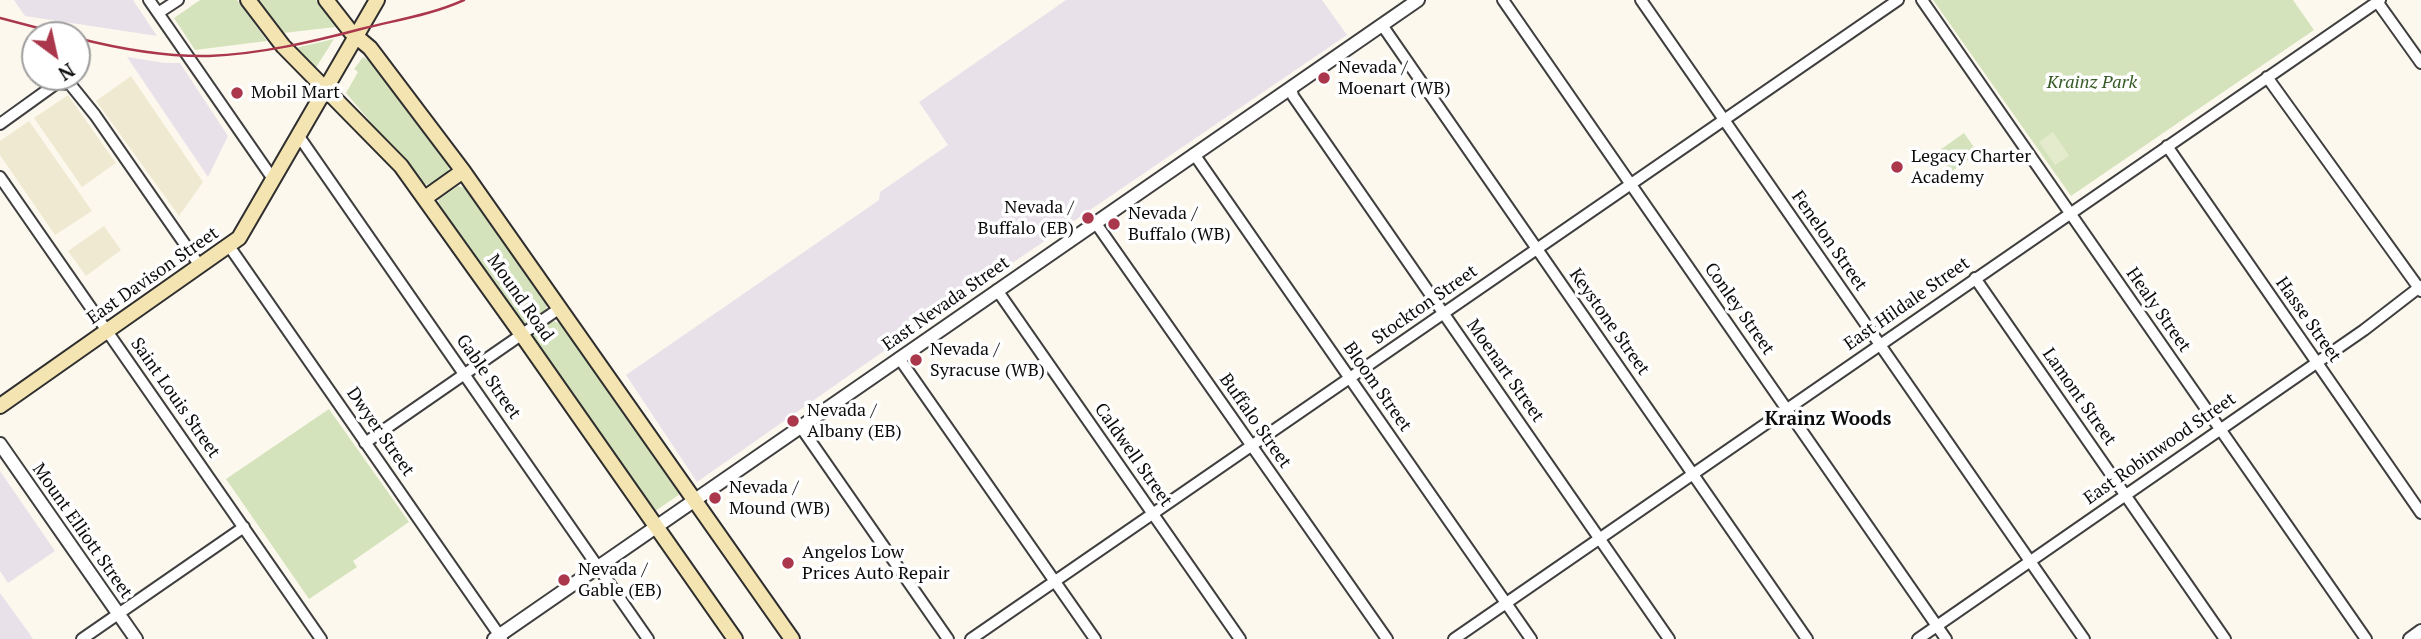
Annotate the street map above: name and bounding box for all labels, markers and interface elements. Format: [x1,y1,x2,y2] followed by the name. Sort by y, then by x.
[21,21,91,91] north arrow
[1338,57,1451,100] place label: Nevada / Moenart (WB)
[54,58,79,87] text: N
[1316,70,1332,86] marker: Nevada / Moenart (WB)
[2047,72,2137,94] park label: Krainz Park
[251,82,340,104] place label: Mobil Mart
[229,85,245,101] marker: Mobil Mart
[1911,146,2031,188] place label: Legacy Charter Academy
[1889,159,1905,175] marker: Legacy Charter Academy
[1787,187,1871,295] street label: Fenelon Street
[978,197,1074,240] place label: Nevada / Buffalo (EB)
[1128,203,1231,246] place label: Nevada / Buffalo (WB)
[1080,210,1096,226] marker: Nevada / Buffalo (EB)
[1106,216,1122,232] marker: Nevada / Buffalo (WB)
[83,223,223,329] street label: East Davison Street
[482,250,558,346] street label: Mound Road
[878,252,1014,356] street label: East Nevada Street
[1840,253,1974,355] street label: East Hildale Street
[1699,259,1779,359] street label: Conley Street
[1368,261,1482,349] street label: Stockton Street
[2121,264,2195,356] street label: Healy Street
[1564,265,1654,379] street label: Keystone Street
[2271,273,2345,367] street label: Hasse Street
[1462,315,1548,427] street label: Moenart Street
[451,331,525,423] street label: Gable Street
[126,334,224,462] street label: Saint Louis Street
[1338,338,1416,436] street label: Bloom Street
[930,339,1045,382] place label: Nevada / Syracuse (WB)
[2037,344,2121,450] street label: Lamont Street
[908,352,924,368] marker: Nevada / Syracuse (WB)
[1214,370,1296,472] street label: Buffalo Street
[341,383,419,481] street label: Dwyer Street
[2080,388,2240,510] street label: East Robinwood Street
[1089,399,1177,511] street label: Caldwell Street
[807,400,902,442] place label: Nevada / Albany (EB)
[1765,409,1891,431] district label: Krainz Woods
[785,413,801,429] marker: Nevada / Albany (EB)
[27,459,137,603] street label: Mount Elliott Street
[729,477,830,520] place label: Nevada / Mound (WB)
[707,490,723,506] marker: Nevada / Mound (WB)
[802,542,950,584] place label: Angelos Low Prices Auto Repair
[780,555,796,571] marker: Angelos Low Prices Auto Repair
[578,559,662,602] place label: Nevada / Gable (EB)
[556,572,572,588] marker: Nevada / Gable (EB)

